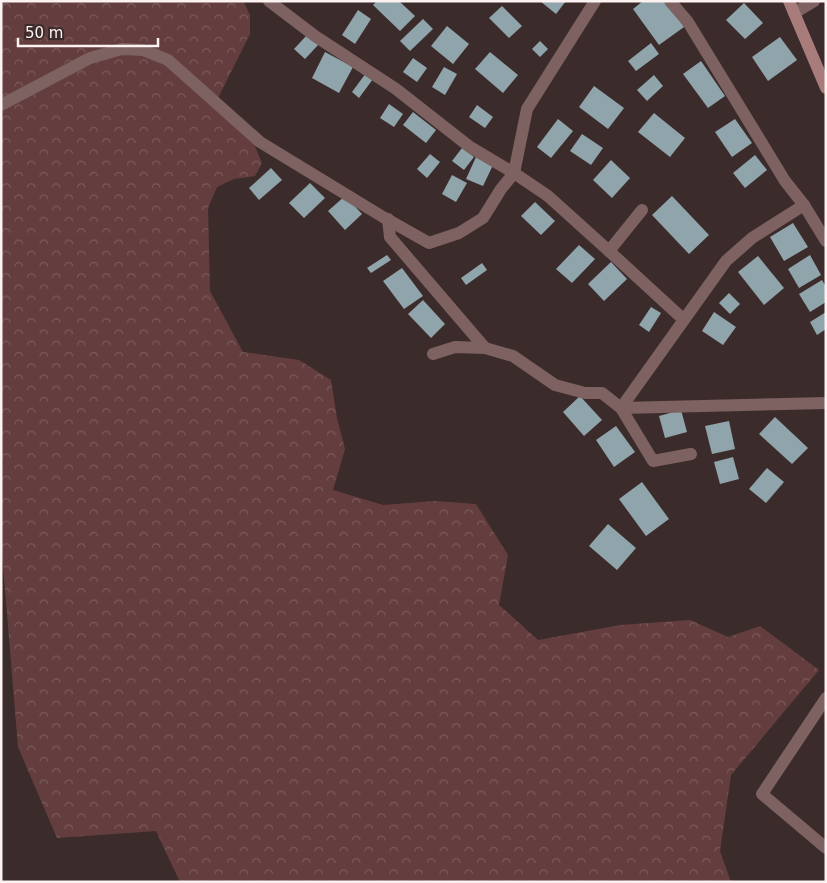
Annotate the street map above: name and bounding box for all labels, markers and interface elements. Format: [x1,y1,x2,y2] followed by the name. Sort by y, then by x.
[18,15,158,47] scale bar
[25,24,63,42] text: 50 m

